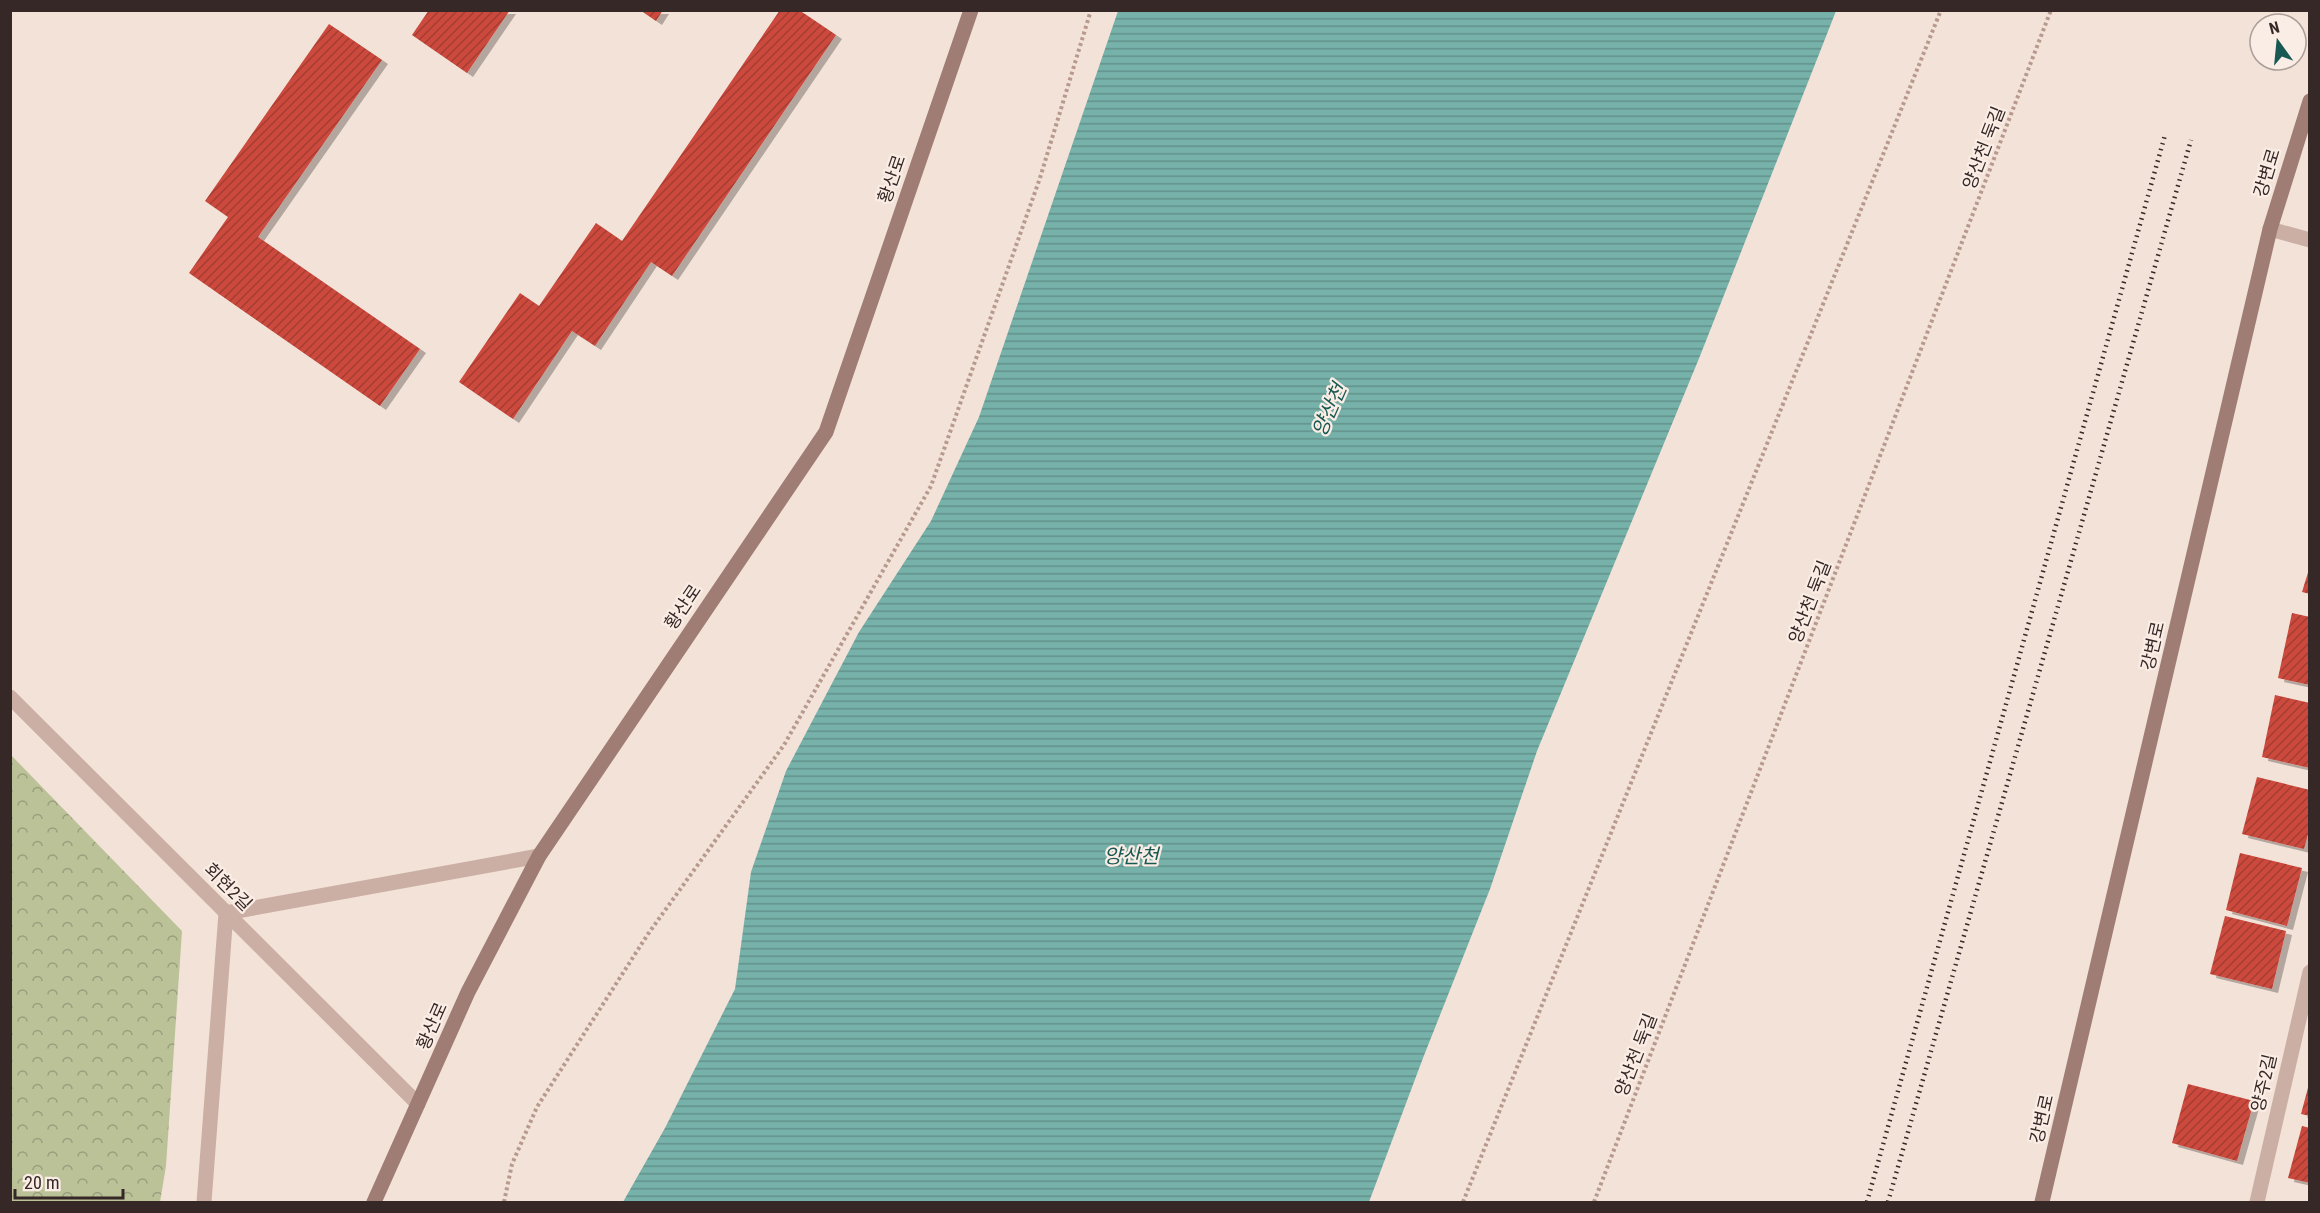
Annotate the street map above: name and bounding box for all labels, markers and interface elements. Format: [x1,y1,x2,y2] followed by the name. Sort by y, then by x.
[2248,12,2308,72] north arrow
[2267,18,2281,38] text: N
[1958,103,2009,192] street label: 양산천 둑길
[2249,146,2284,200] street label: 강변로
[874,152,910,206] street label: 황산로
[1307,378,1352,440] water label: 양산천
[1784,557,1835,646] street label: 양산천 둑길
[660,580,705,633] street label: 황산로
[2137,619,2168,672] street label: 강변로
[1103,844,1161,868] water label: 양산천
[200,859,256,915] street label: 회현2길
[412,999,451,1053] street label: 황산로
[1610,1010,1661,1099] street label: 양산천 둑길
[2247,1052,2280,1114] street label: 양주2길
[2026,1092,2057,1145] street label: 강변로
[15,1162,123,1200] scale bar
[24,1172,59,1193] text: 20 m

